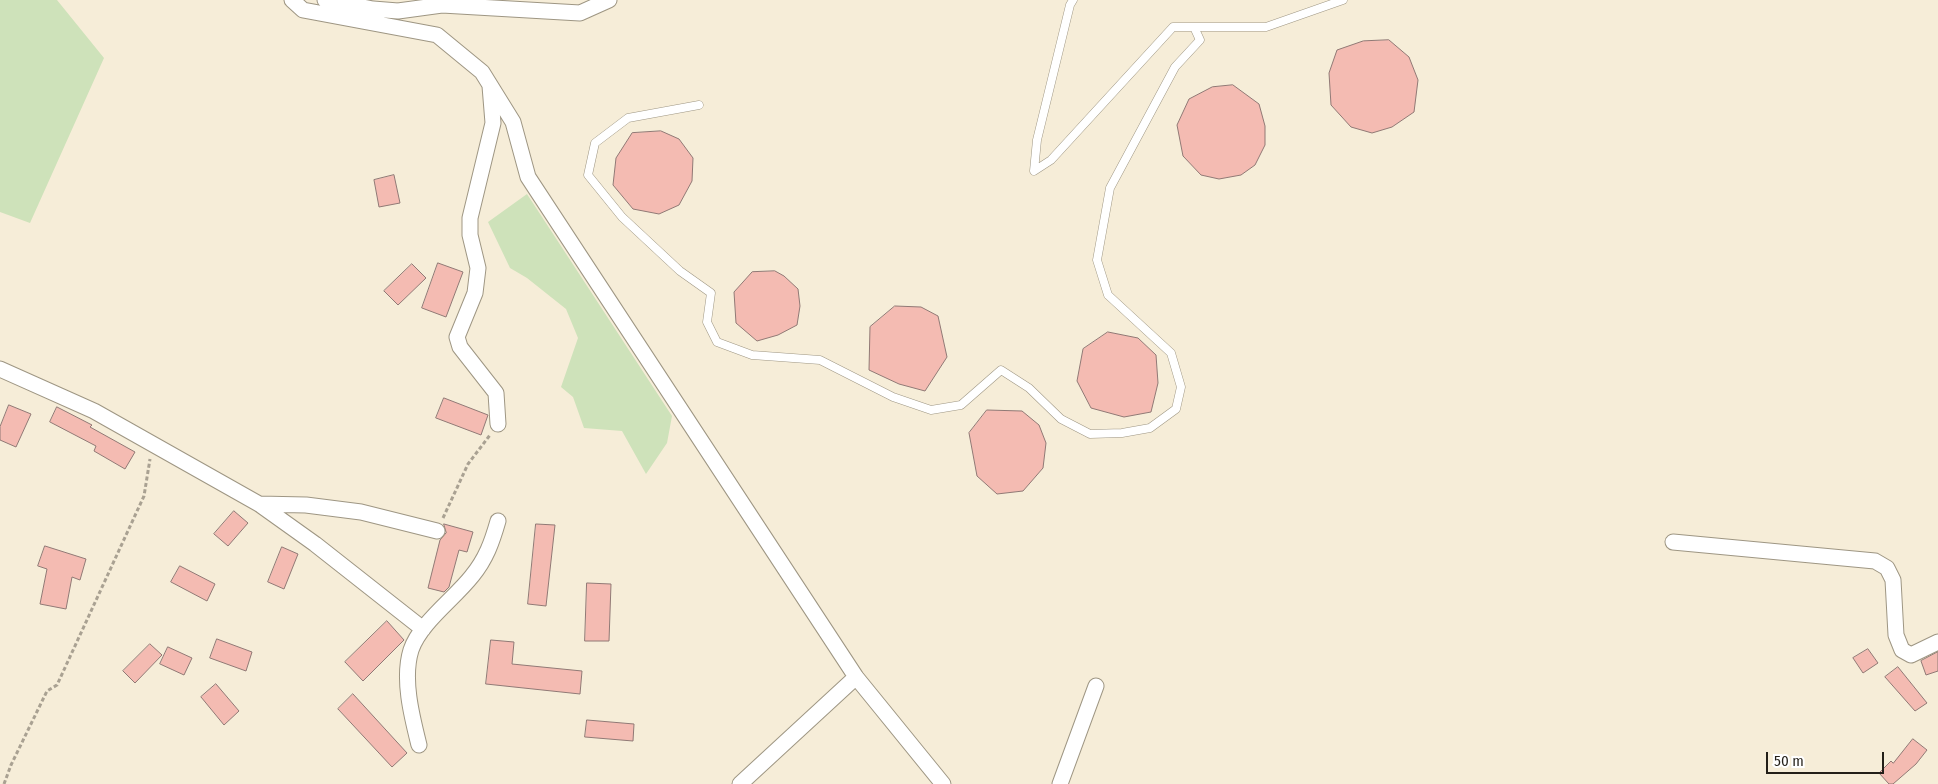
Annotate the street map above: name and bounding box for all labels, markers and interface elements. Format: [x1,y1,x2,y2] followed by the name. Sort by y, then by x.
[1768,742,1886,774] scale bar
[1774,752,1804,770] text: 50 m

